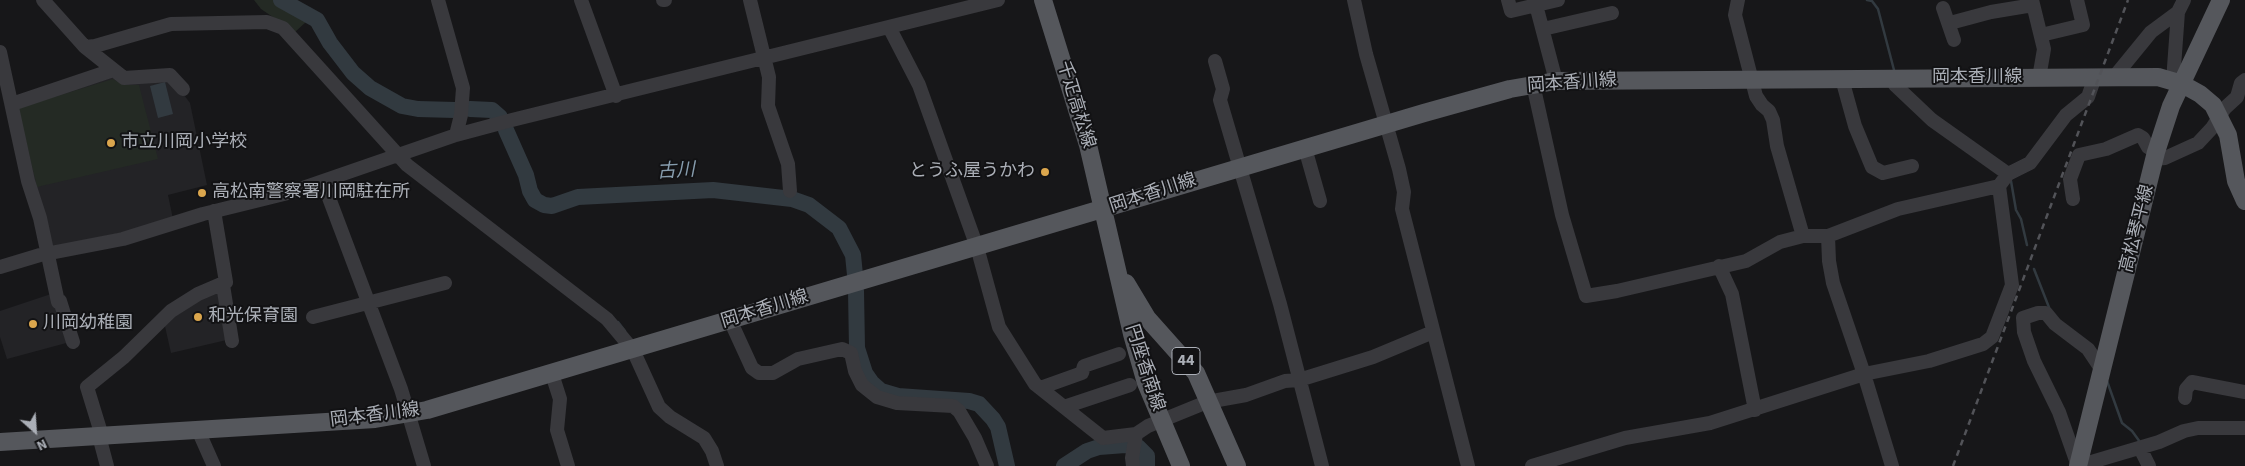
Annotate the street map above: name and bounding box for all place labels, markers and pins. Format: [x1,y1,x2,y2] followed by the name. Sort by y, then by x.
[121,132,247,154] place label: 市立川岡小学校
[105,137,117,149] marker: 市立川岡小学校
[909,161,1035,183] place label: とうふ屋うかわ
[1039,166,1051,178] marker: とうふ屋うかわ
[212,182,410,204] place label: 高松南警察署川岡駐在所
[196,187,208,199] marker: 高松南警察署川岡駐在所
[208,306,298,328] place label: 和光保育園
[192,311,204,323] marker: 和光保育園
[43,313,133,335] place label: 川岡幼稚園
[27,318,39,330] marker: 川岡幼稚園

